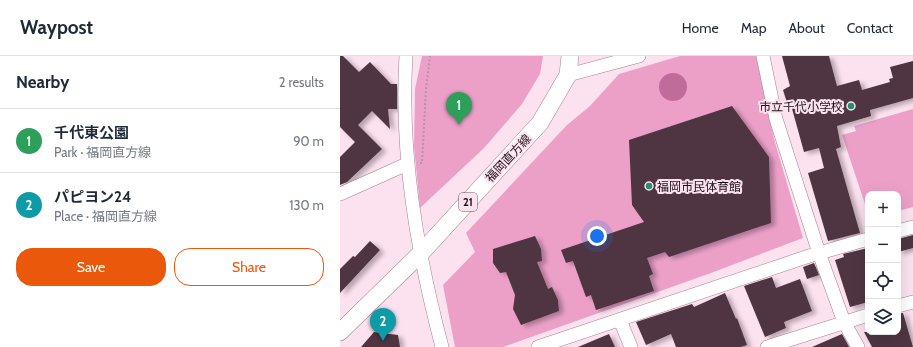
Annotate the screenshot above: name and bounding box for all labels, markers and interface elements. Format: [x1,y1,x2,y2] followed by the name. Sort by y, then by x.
[20,16,93,39] text: Waypost
[682,19,719,37] text: Home
[741,19,766,37] text: Map
[788,19,825,37] text: About
[847,19,893,37] text: Contact
[16,72,69,92] text: Nearby
[279,74,324,90] text: 2 results
[446,92,472,125] pin: 1
[759,99,843,114] place label: 市立千代小学校
[846,101,856,111] marker: 市立千代小学校
[54,124,129,142] text: 千代東公園
[482,131,534,185] street label: 福岡直方線
[27,133,31,149] text: 1
[293,133,324,149] text: 90 m
[54,144,151,160] text: Park · 福岡直方線
[657,179,741,194] place label: 福岡市民体育館
[644,181,654,191] marker: 福岡市民体育館
[54,188,131,206] text: パピヨン24
[865,191,901,335] map controls
[865,191,901,227] button: +
[459,193,477,211] road number: 21
[26,197,32,213] text: 2
[289,197,324,213] text: 130 m
[54,208,157,224] text: Place · 福岡直方線
[587,226,607,246] your location
[865,227,901,263] button: −
[16,248,166,286] button: Save
[174,248,324,286] button: Share
[865,263,901,299] button: locate
[865,299,901,335] button: layers
[370,308,396,341] pin: 2

